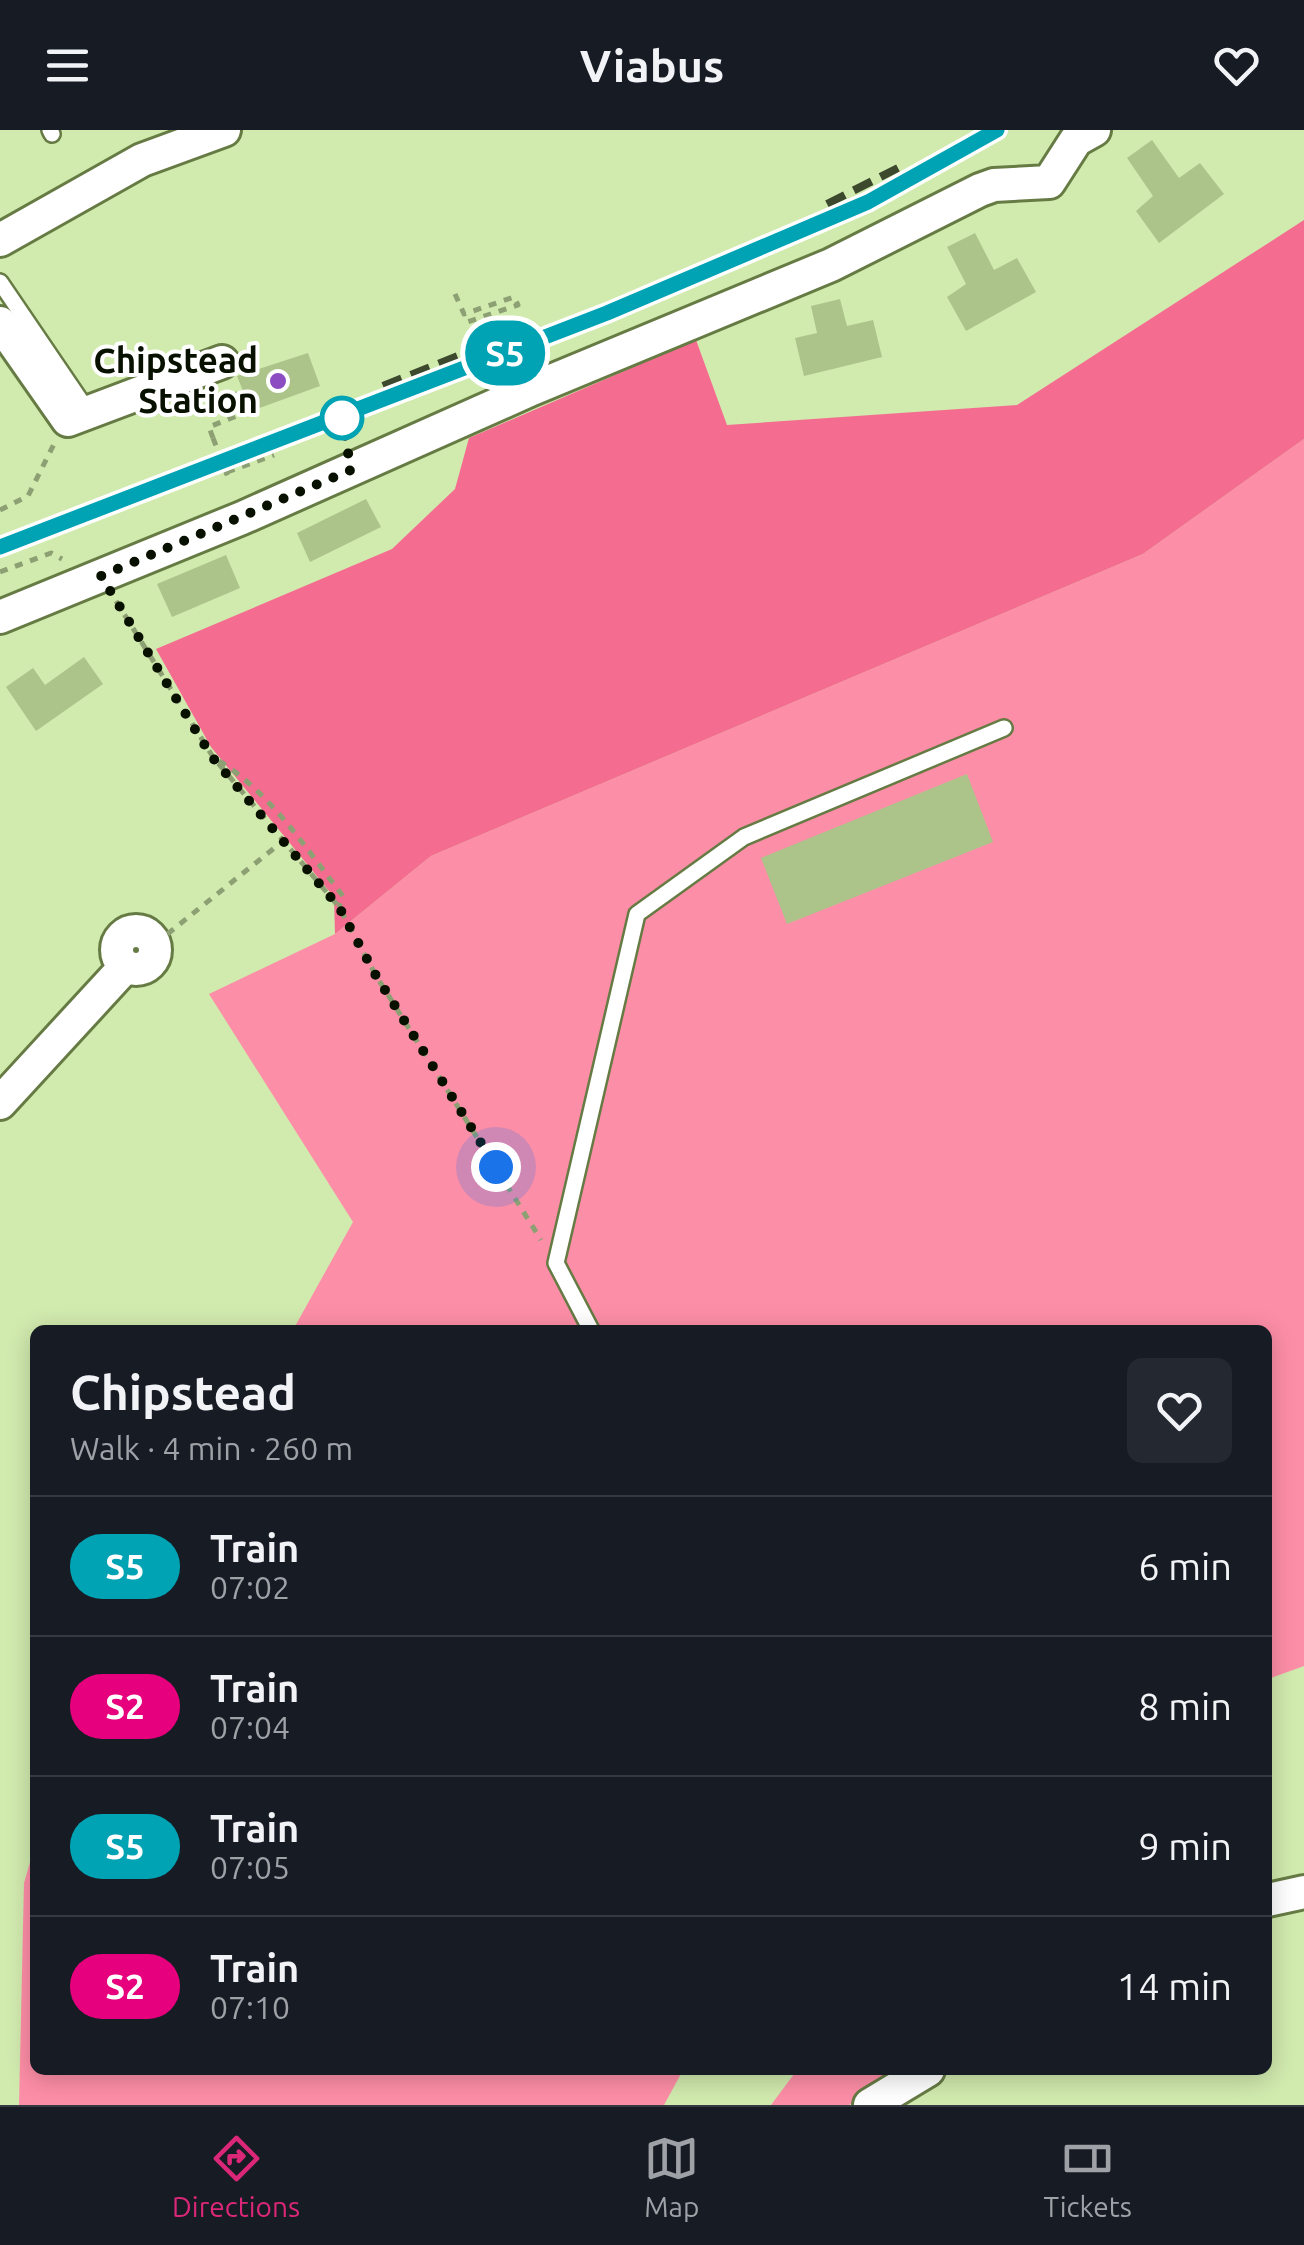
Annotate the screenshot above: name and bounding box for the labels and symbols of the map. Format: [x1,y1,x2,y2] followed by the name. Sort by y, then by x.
[460,320,550,386] line badge: S5
[93,340,258,420] place label: Chipstead Station
[267,370,289,392] marker: Chipstead Station
[321,397,363,439] unlabelled marker
[471,1142,521,1192] your location

